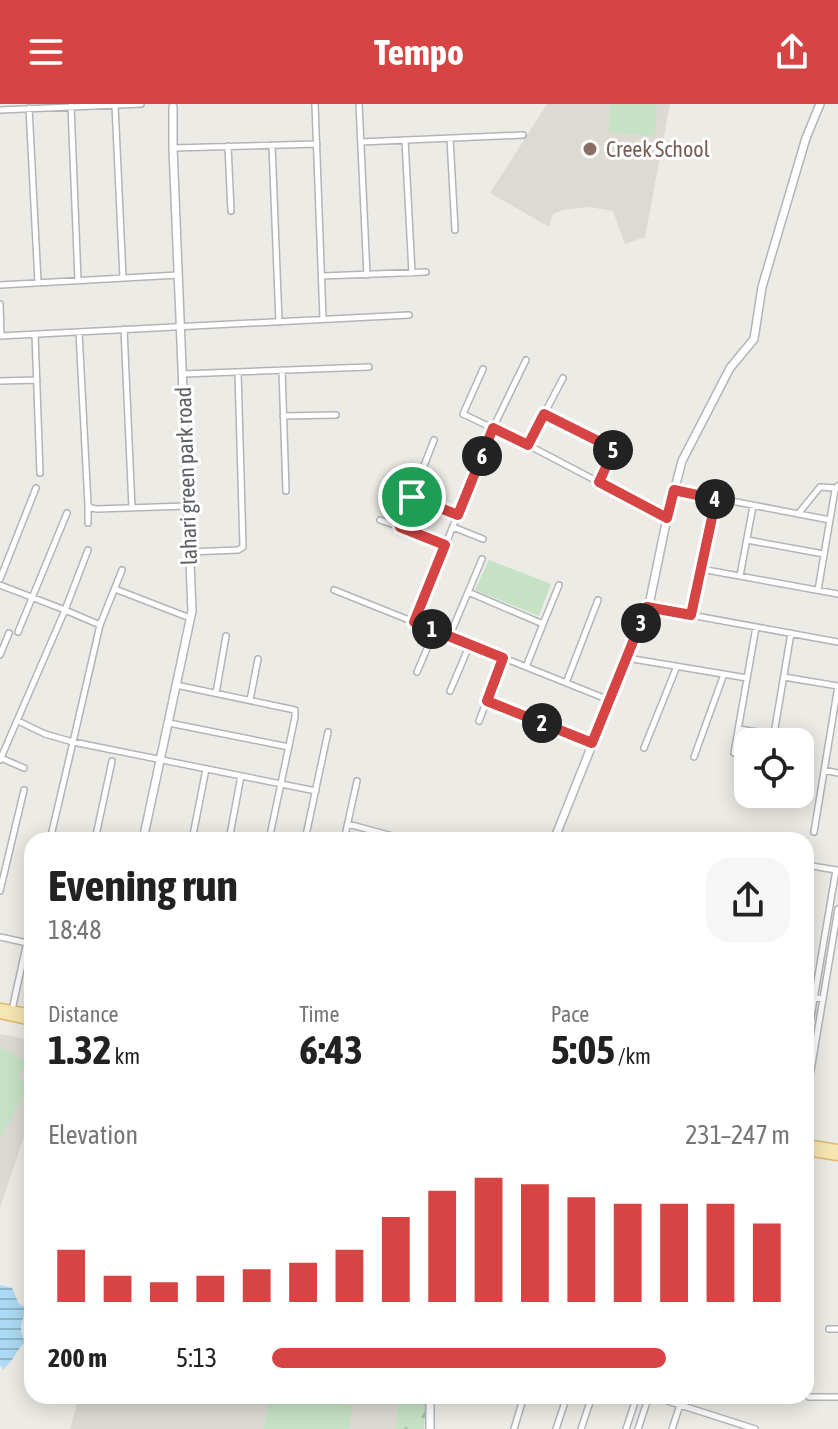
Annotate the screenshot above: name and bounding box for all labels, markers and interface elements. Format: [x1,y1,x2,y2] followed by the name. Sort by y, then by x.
[24,30,68,74] icon: menu
[770,30,814,74] icon: share
[374,31,464,73] text: Tempo
[606,136,710,162] place label: Creek School
[581,140,599,158] marker: Creek School
[170,386,202,566] street label: lahari green park road
[593,430,633,470] pin: 5
[462,436,502,476] pin: 6
[608,437,618,463] text: 5
[477,443,487,469] text: 6
[378,463,446,531] pin
[390,475,434,519] icon: arrive
[695,479,735,519] pin: 4
[710,486,720,512] text: 4
[621,603,661,643] pin: 3
[412,609,452,649] pin: 1
[636,610,646,636] text: 3
[427,616,437,642] text: 1
[522,703,562,743] pin: 2
[537,710,547,736] text: 2
[734,728,814,808] map controls
[734,728,814,808] button: locate
[706,858,790,942] button: share
[48,860,238,910] text: Evening run
[48,915,102,945] text: 18:48
[48,1001,119,1027] text: Distance
[299,1001,339,1027] text: Time
[551,1001,589,1027] text: Pace
[48,1027,112,1072] text: 1.32
[299,1027,363,1072] text: 6:43
[551,1027,615,1072] text: 5:05
[112,1043,140,1069] text: km
[615,1043,651,1069] text: /km
[48,1120,138,1150] text: Elevation
[685,1120,790,1150] text: 231–247 m
[48,1343,107,1373] text: 200 m
[176,1343,217,1373] text: 5:13

